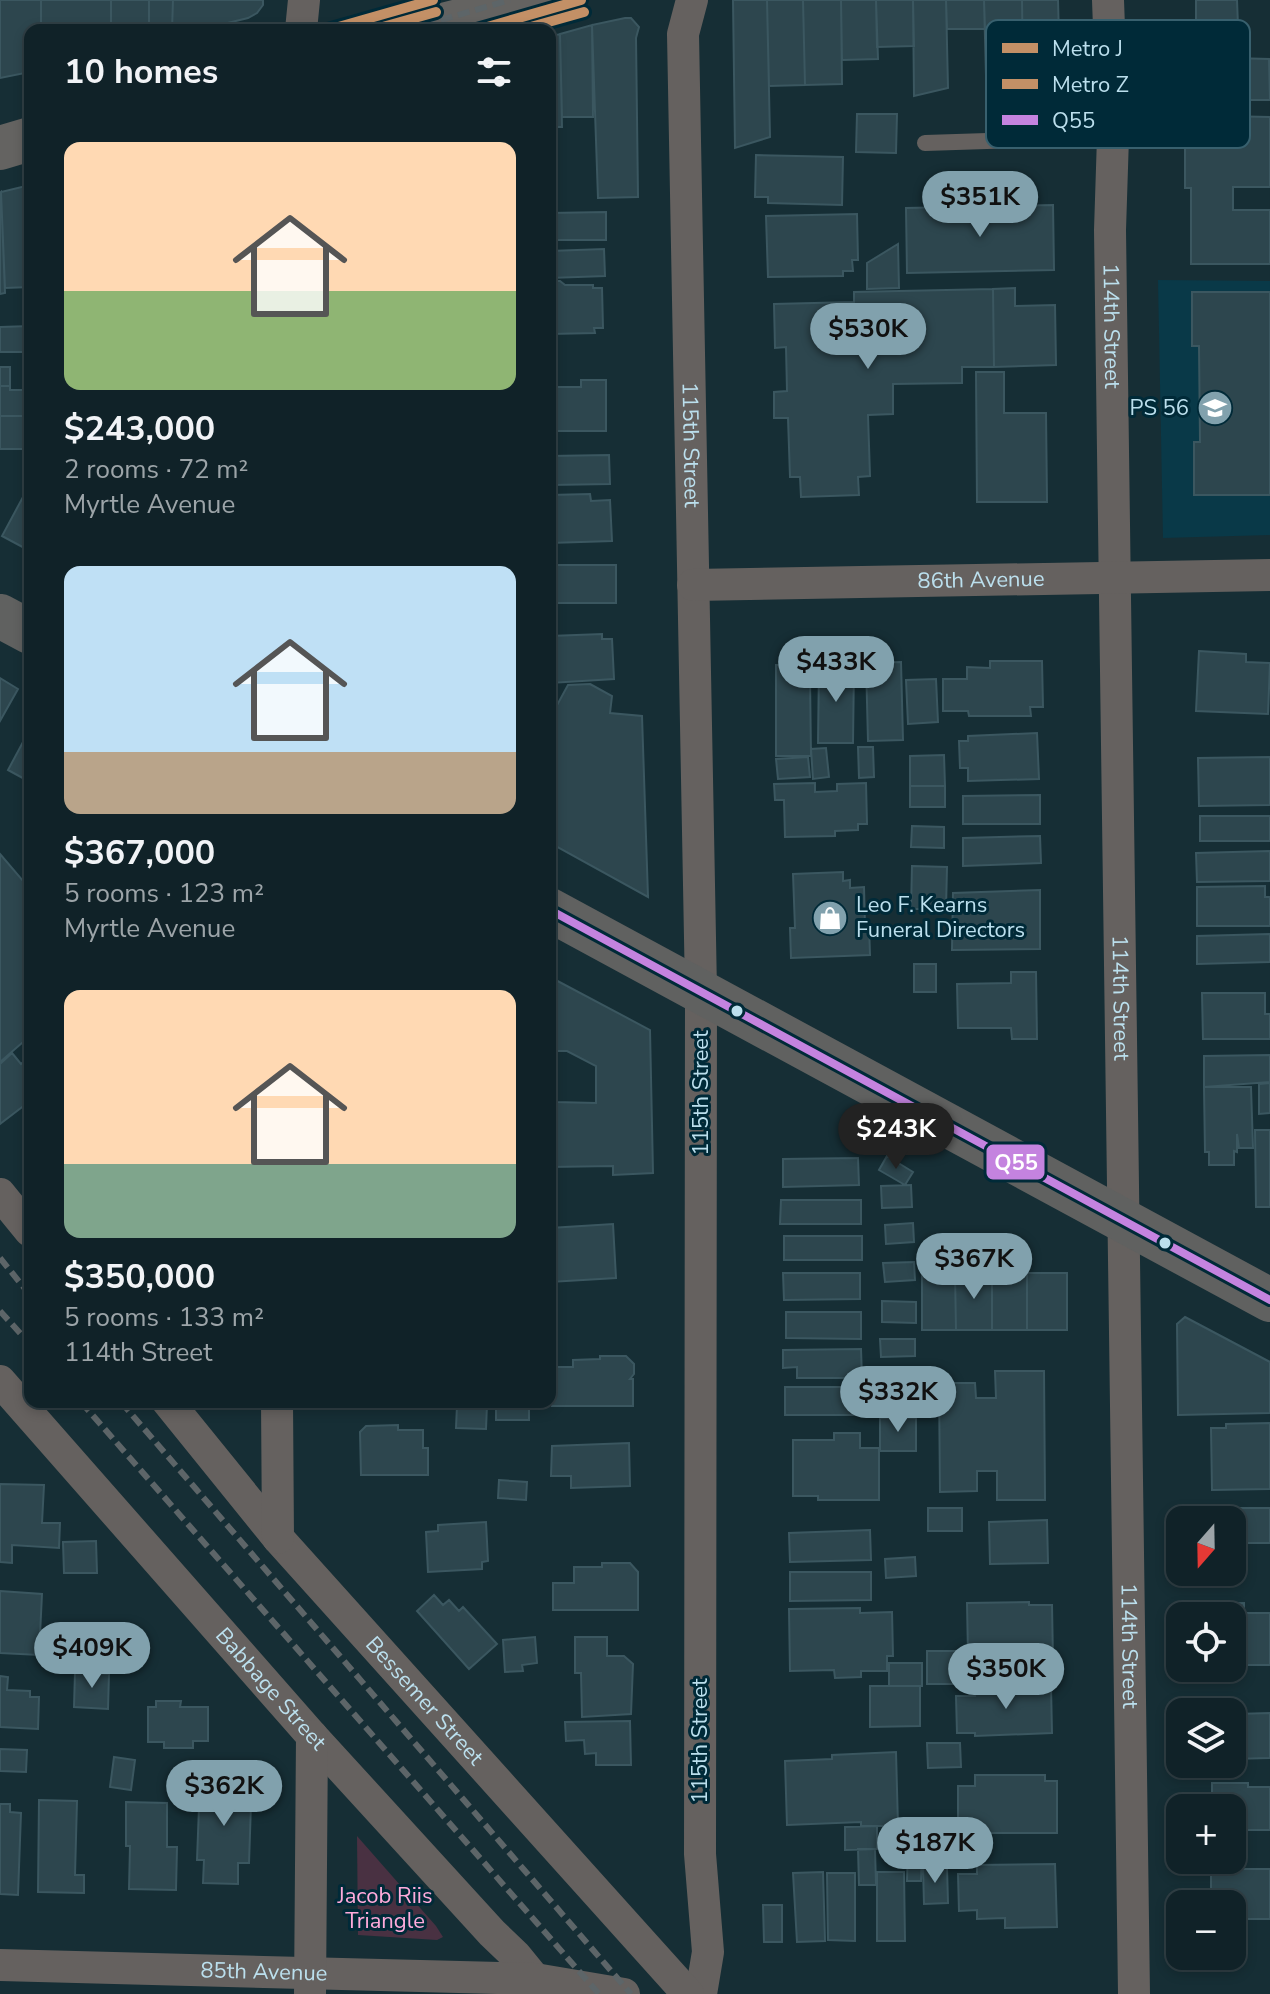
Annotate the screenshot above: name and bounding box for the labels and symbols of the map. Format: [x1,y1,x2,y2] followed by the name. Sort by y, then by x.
[986,20,1250,148] legend
[1052,34,1123,64] text: Metro J
[1052,70,1129,100] text: Metro Z
[1052,106,1095,136] text: Q55
[924,171,1036,239] pin: $351K
[1095,263,1127,389] street label: 114th Street
[812,303,924,371] pin: $530K
[675,382,707,508] street label: 115th Street
[1196,389,1234,427] school or university icon: PS 56
[1129,393,1189,423] place label: PS 56
[917,564,1045,596] street label: 86th Avenue
[780,636,892,704] pin: $433K
[856,890,1025,945] place label: Leo F. Kearns Funeral Directors
[811,899,849,937] shop icon: Leo F. Kearns Funeral Directors
[1105,935,1136,1061] street label: 114th Street
[729,1003,745,1019] unlabelled marker
[686,1030,716,1156] street label: 115th Street
[840,1103,952,1171] pin: $243K
[985,1143,1046,1181] line badge: Q55
[994,1148,1038,1178] text: Q55
[918,1233,1030,1301] pin: $367K
[1157,1235,1173,1251] unlabelled marker
[842,1366,954,1434] pin: $332K
[1166,1506,1246,1586] north arrow
[1113,1583,1145,1709] street label: 114th Street
[208,1621,333,1757] street label: Babbage Street
[36,1622,148,1690] pin: $409K
[359,1630,491,1772] street label: Bessemer Street
[950,1643,1062,1711] pin: $350K
[685,1678,715,1804] street label: 115th Street
[168,1760,280,1828] pin: $362K
[879,1817,991,1885] pin: $187K
[337,1881,432,1936] park label: Jacob Riis Triangle
[200,1955,328,1989] street label: 85th Avenue

